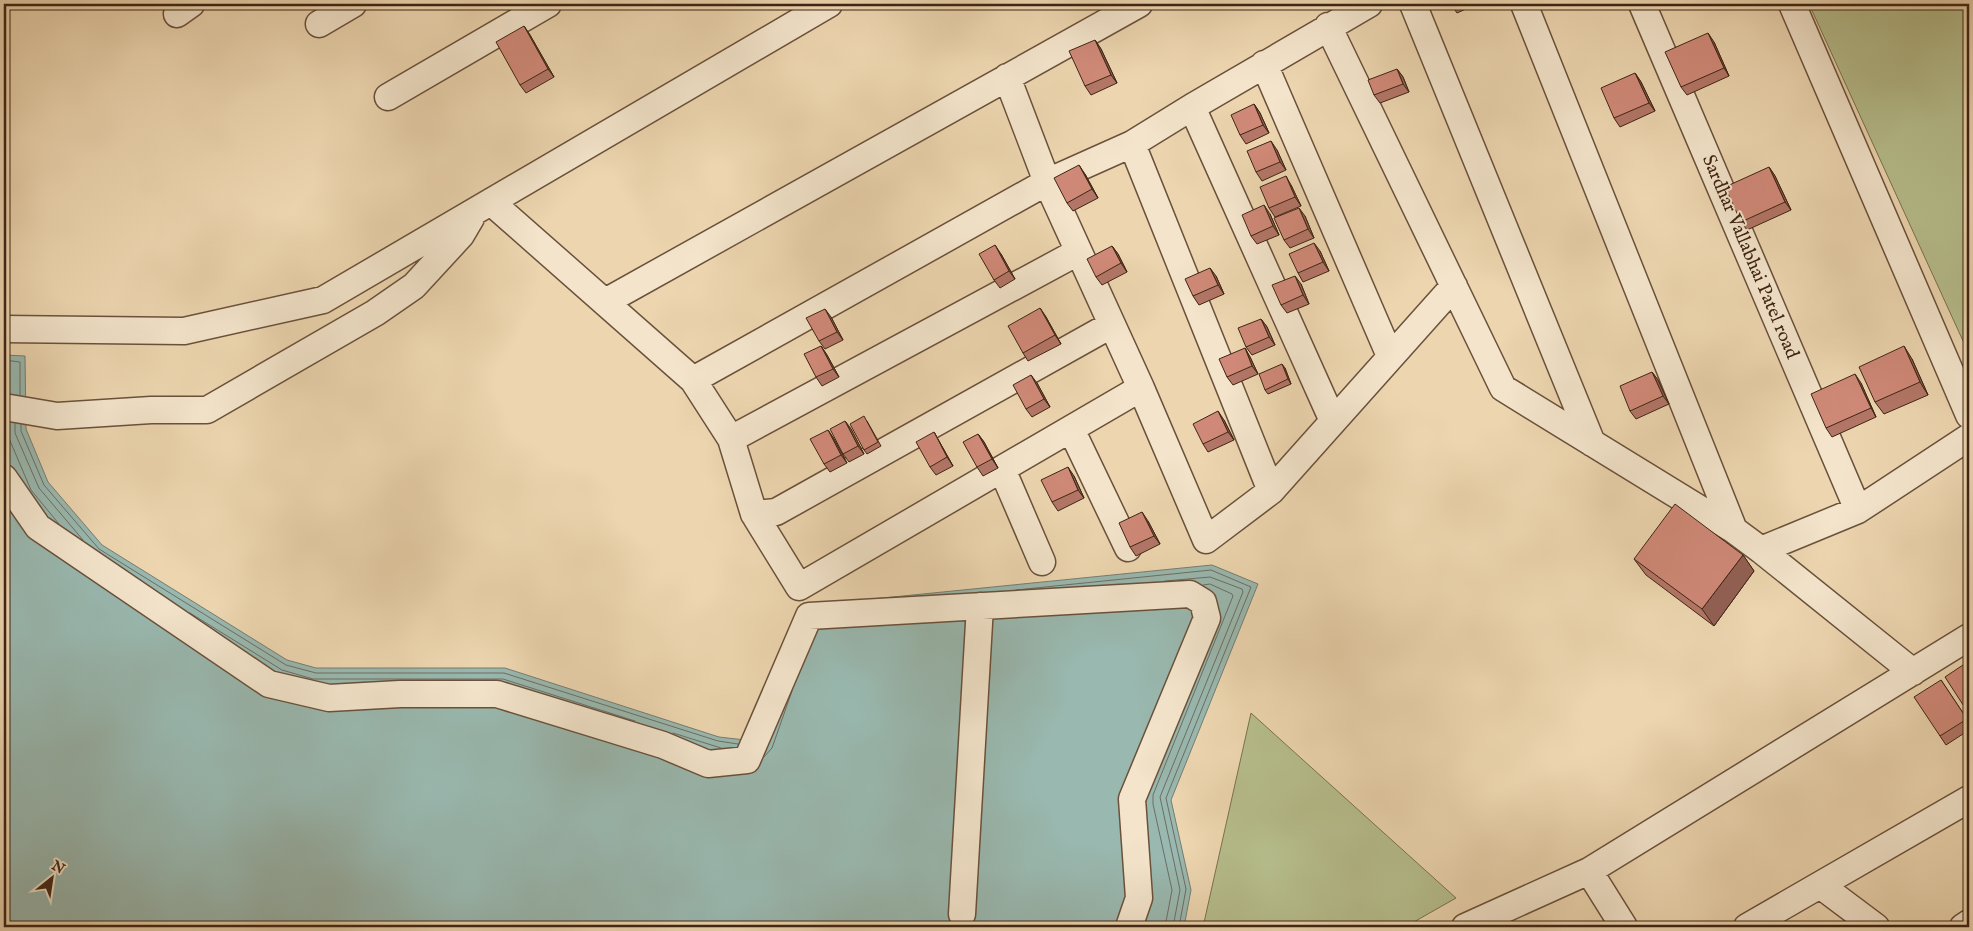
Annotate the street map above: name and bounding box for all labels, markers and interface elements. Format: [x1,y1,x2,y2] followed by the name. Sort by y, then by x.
[1696,151,1804,363] street label: Sardhar Vallabhai Patel road
[28,854,78,904] north arrow
[47,856,68,878] text: N

